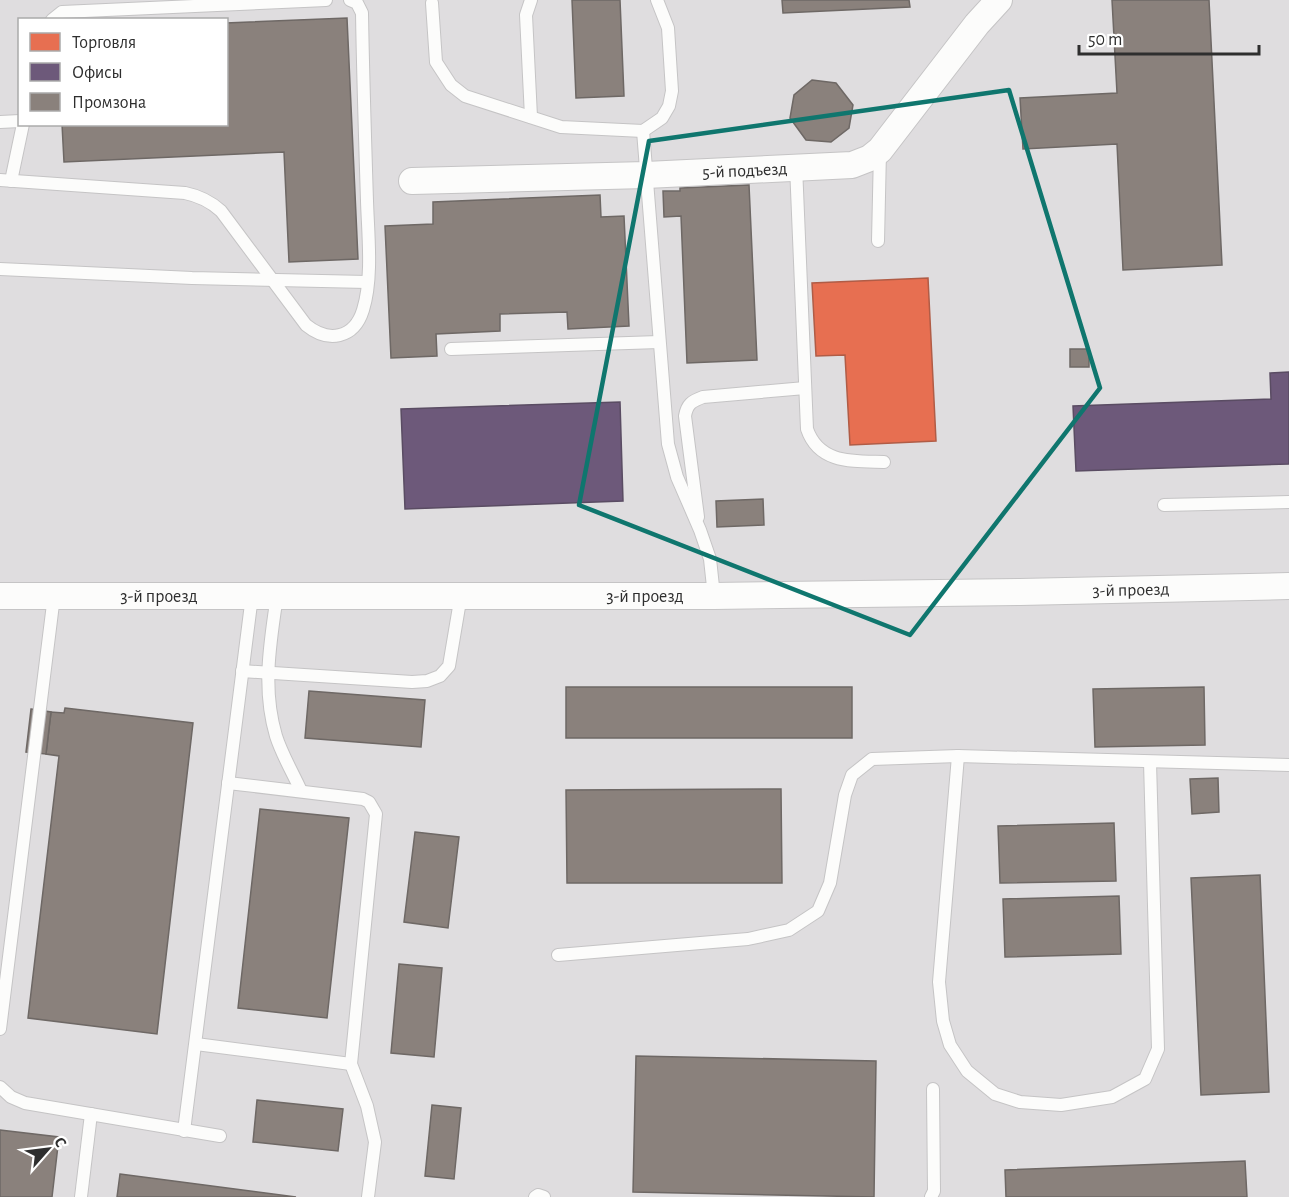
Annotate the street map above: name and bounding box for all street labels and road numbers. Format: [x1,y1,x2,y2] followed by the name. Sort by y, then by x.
[702,160,788,182] street label: 5-й подъезд
[1092,581,1170,600] street label: 3-й проезд
[120,588,198,606] street label: 3-й проезд
[606,588,684,606] street label: 3-й проезд

